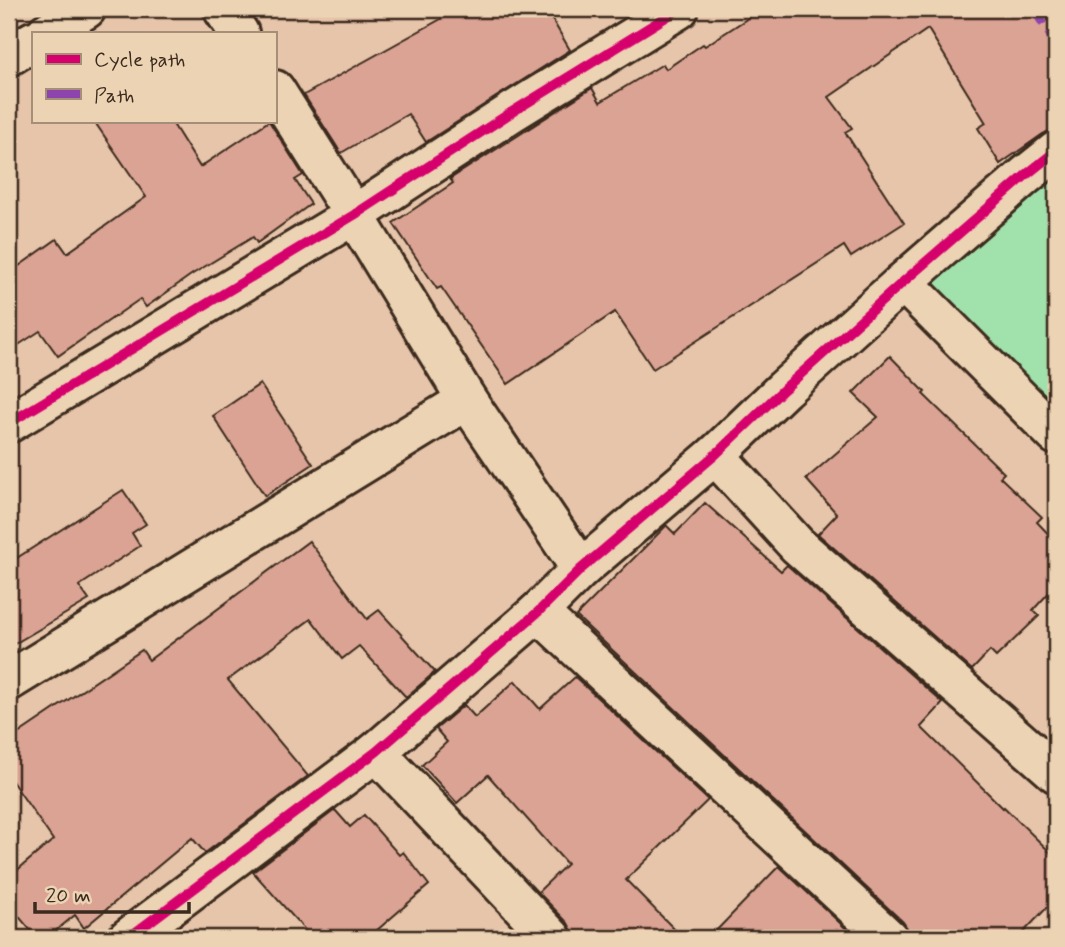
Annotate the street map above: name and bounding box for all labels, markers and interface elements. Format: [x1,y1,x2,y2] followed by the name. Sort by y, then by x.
[32,32,276,122] legend
[94,46,185,74] text: Cycle path
[94,82,134,110] text: Path
[35,870,189,914] scale bar
[46,882,91,910] text: 20 m

